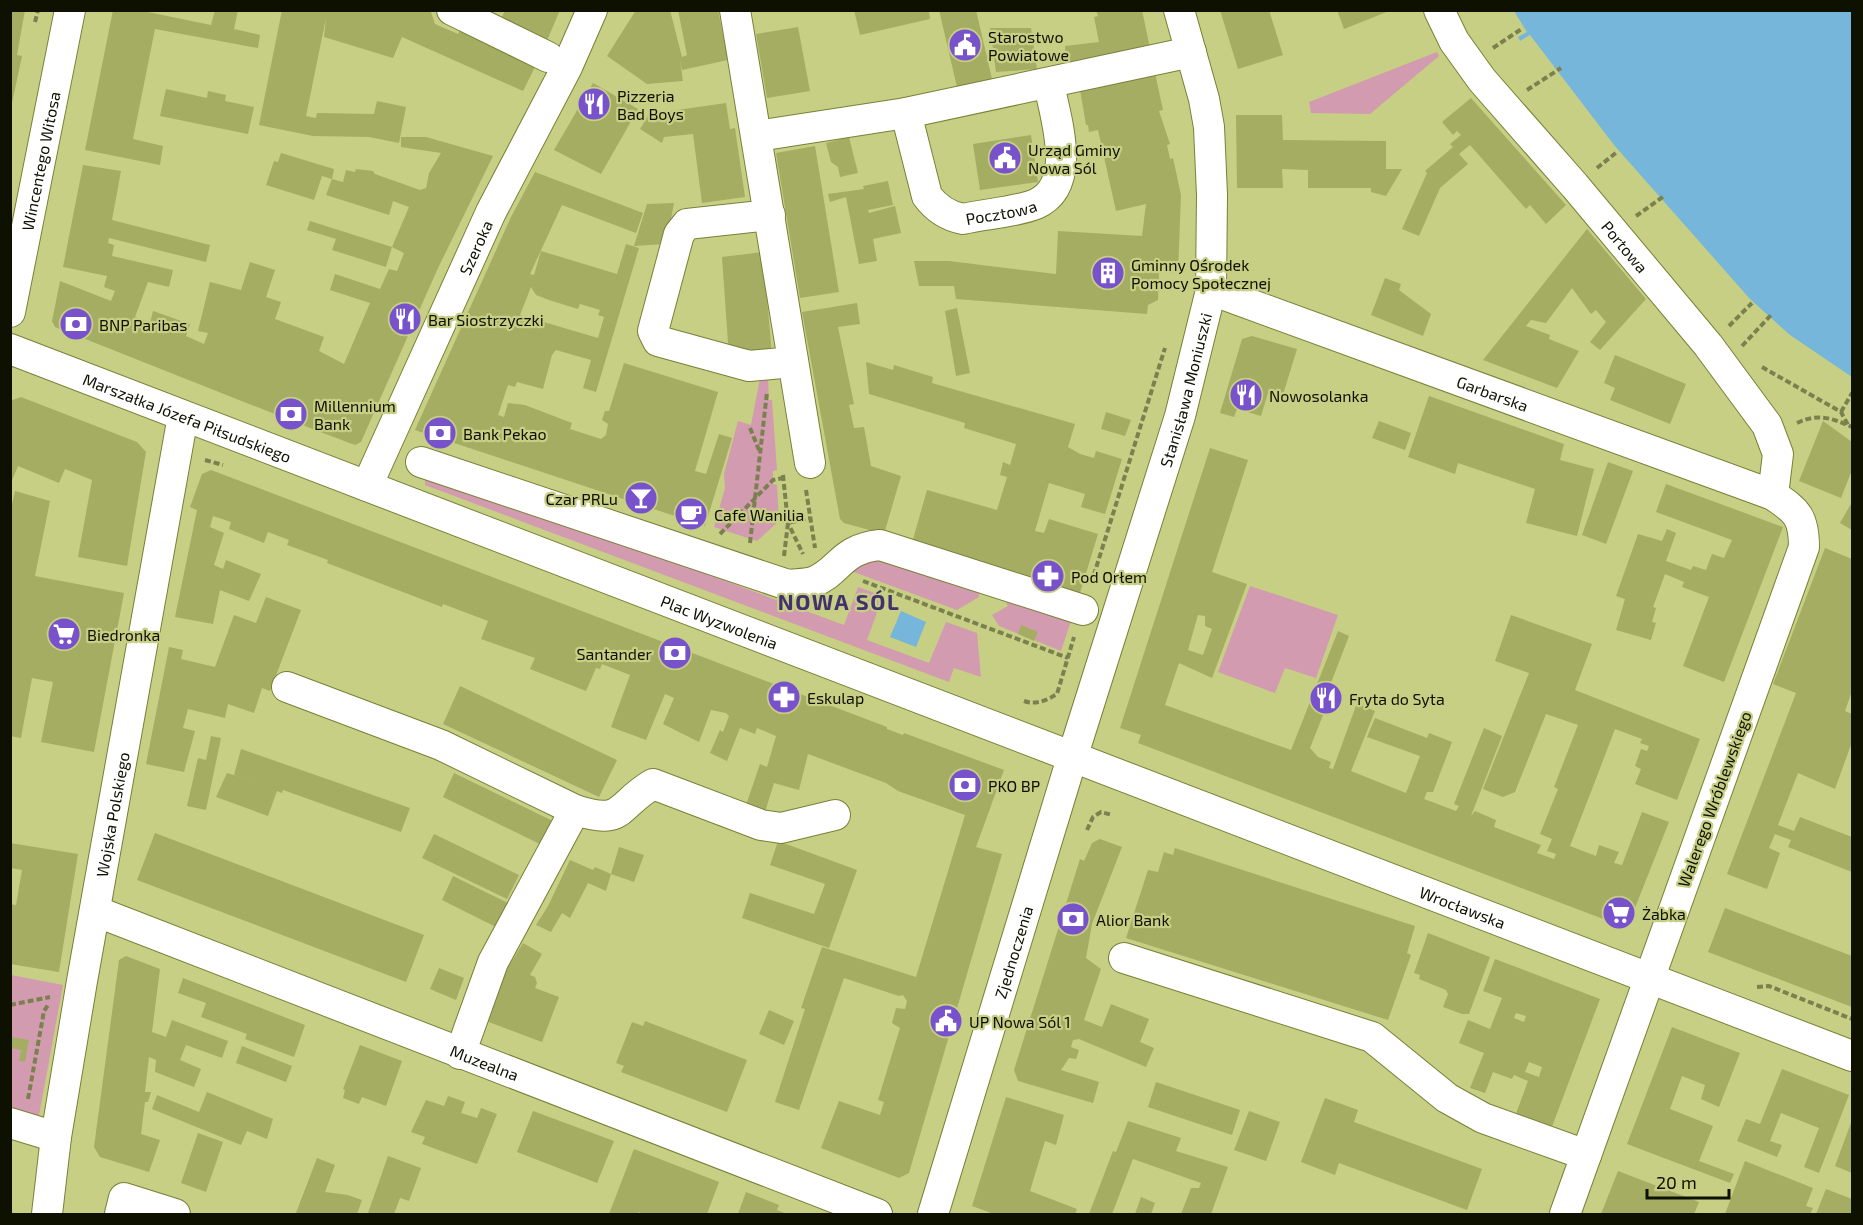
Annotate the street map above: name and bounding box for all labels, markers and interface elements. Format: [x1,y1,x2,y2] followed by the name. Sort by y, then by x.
[947,27,983,63] public building icon: Starostwo Powiatowe
[988,27,1069,64] place label: Starostwo Powiatowe
[576,86,612,122] restaurant icon: Pizzeria Bad Boys
[617,86,684,123] place label: Pizzeria Bad Boys
[17,90,63,232] street label: Wincentego Witosa
[987,140,1023,176] public building icon: Urząd Gminy Nowa Sól
[1028,140,1121,177] place label: Urząd Gminy Nowa Sól
[964,195,1039,228] street label: Pocztowa
[1598,216,1653,276] street label: Portowa
[454,217,496,278] street label: Szeroka
[1090,255,1126,291] building icon: Gminny Ośrodek Pomocy Społecznej
[1131,255,1271,293] place label: Gminny Ośrodek Pomocy Społecznej
[387,301,423,337] restaurant icon: Bar Siostrzyczki
[58,306,94,342] bank icon: BNP Paribas
[428,310,544,329] place label: Bar Siostrzyczki
[1155,311,1215,469] street label: Stanisława Moniuszki
[99,315,188,334] place label: BNP Paribas
[81,369,294,466] street label: Marszałka Józefa Piłsudskiego
[1454,371,1531,415] street label: Garbarska
[1228,377,1264,413] restaurant icon: Nowosolanka
[1269,386,1369,405] place label: Nowosolanka
[273,396,309,432] bank icon: Millennium Bank
[314,396,396,433] place label: Millennium Bank
[422,415,458,451] bank icon: Bank Pekao
[463,424,547,443] place label: Bank Pekao
[623,480,659,516] bar icon: Czar PRLu
[546,489,618,508] place label: Czar PRLu
[673,496,709,532] cafe icon: Cafe Wanilia
[714,505,804,524] place label: Cafe Wanilia
[1030,558,1066,594] pharmacy icon: Pod Orłem
[1071,567,1147,586] place label: Pod Orłem
[778,588,900,614] district label: NOWA SÓL
[658,590,781,652] street label: Plac Wyzwolenia
[46,616,82,652] supermarket icon: Biedronka
[87,625,160,644] place label: Biedronka
[657,635,693,671] bank icon: Santander
[577,644,653,663] place label: Santander
[766,679,802,715] pharmacy icon: Eskulap
[1308,680,1344,716] restaurant icon: Fryta do Syta
[807,688,864,707] place label: Eskulap
[1349,689,1445,708] place label: Fryta do Syta
[1673,708,1755,890] street label: Walerego Wróblewskiego
[91,750,132,878] street label: Wojska Polskiego
[947,767,983,803] bank icon: PKO BP
[988,776,1040,795] place label: PKO BP
[1417,881,1508,932] street label: Wrocławska
[1601,895,1637,931] supermarket icon: Żabka
[1055,901,1091,937] bank icon: Alior Bank
[990,903,1036,1001] street label: Zjednoczenia
[1642,904,1686,923] place label: Żabka
[1096,910,1170,929] place label: Alior Bank
[928,1003,964,1039] public building icon: UP Nowa Sól 1
[969,1012,1071,1031] place label: UP Nowa Sól 1
[448,1040,522,1084] street label: Muzealna
[1647,1162,1730,1200] scale bar
[1656,1171,1697,1193] text: 20 m

